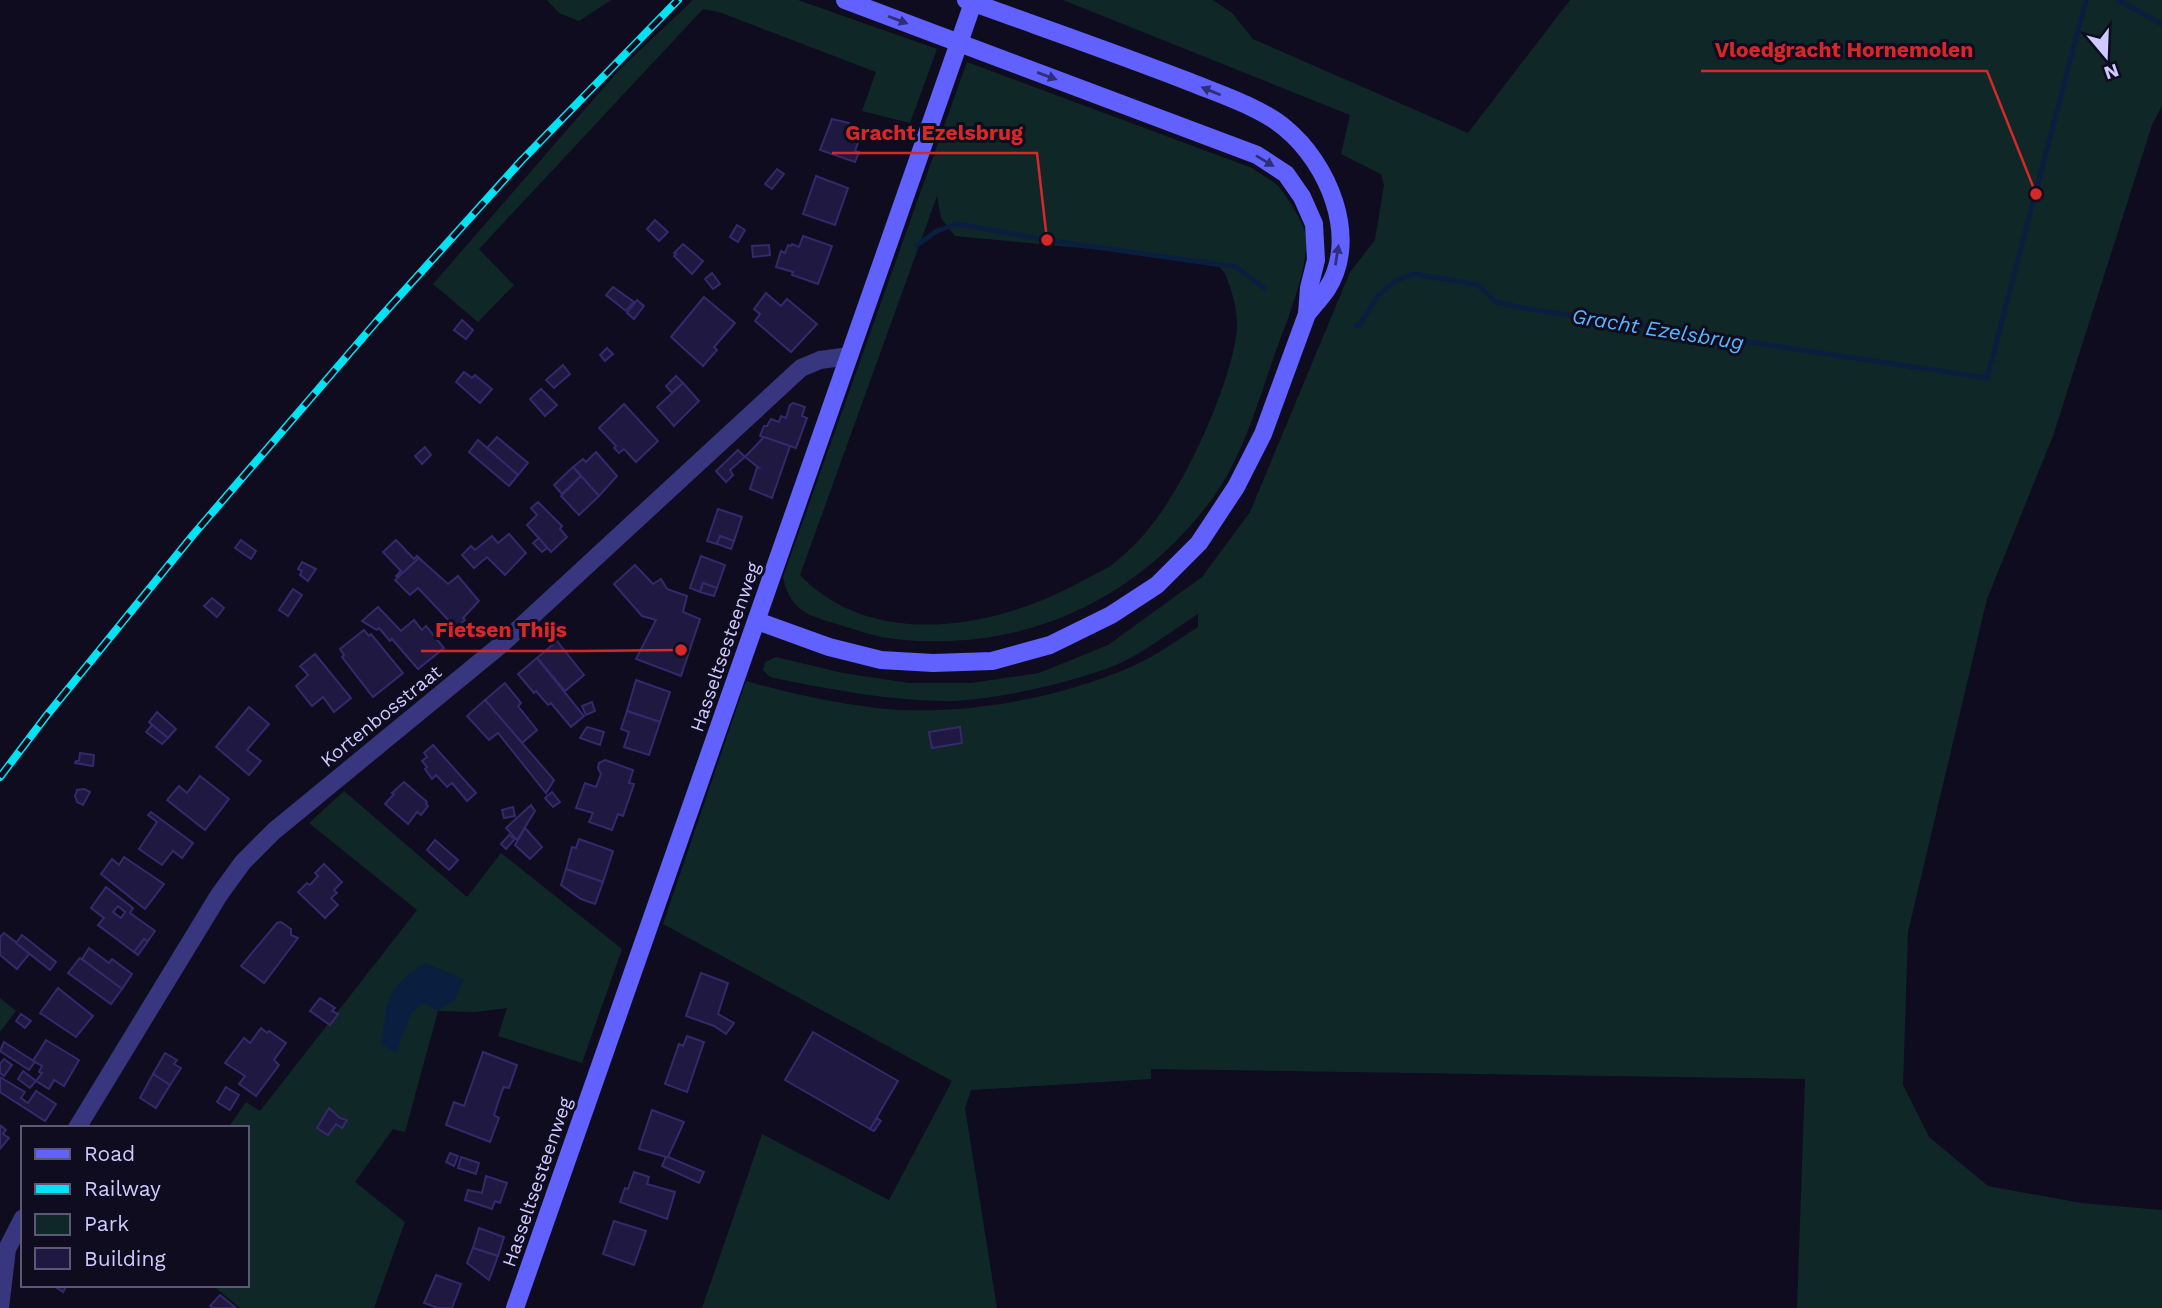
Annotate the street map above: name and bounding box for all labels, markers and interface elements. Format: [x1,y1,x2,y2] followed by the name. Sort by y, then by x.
[888,15,909,26] one-way arrow
[2071,21,2141,91] north arrow
[1701,29,1987,71] callout: Vloedgracht Hornemolen
[1715,37,1973,62] text: Vloedgracht Hornemolen
[2101,58,2122,85] text: N
[1037,71,1058,82] one-way arrow
[1200,85,1221,96] one-way arrow
[832,111,1037,153] callout: Gracht Ezelsbrug
[845,120,1023,145] text: Gracht Ezelsbrug
[1255,154,1274,167] one-way arrow
[1332,244,1343,266] one-way arrow
[1570,303,1746,355] water label: Gracht Ezelsbrug
[685,558,765,735] street label: Hasseltsesteenweg
[421,609,581,651] callout: Fietsen Thijs
[435,617,567,642] text: Fietsen Thijs
[316,660,446,772] street label: Kortenbosstraat
[497,1093,577,1270] street label: Hasseltsesteenweg
[21,1126,248,1287] legend
[84,1141,135,1166] text: Road
[84,1176,161,1201] text: Railway
[84,1211,129,1236] text: Park
[84,1246,166,1271] text: Building

